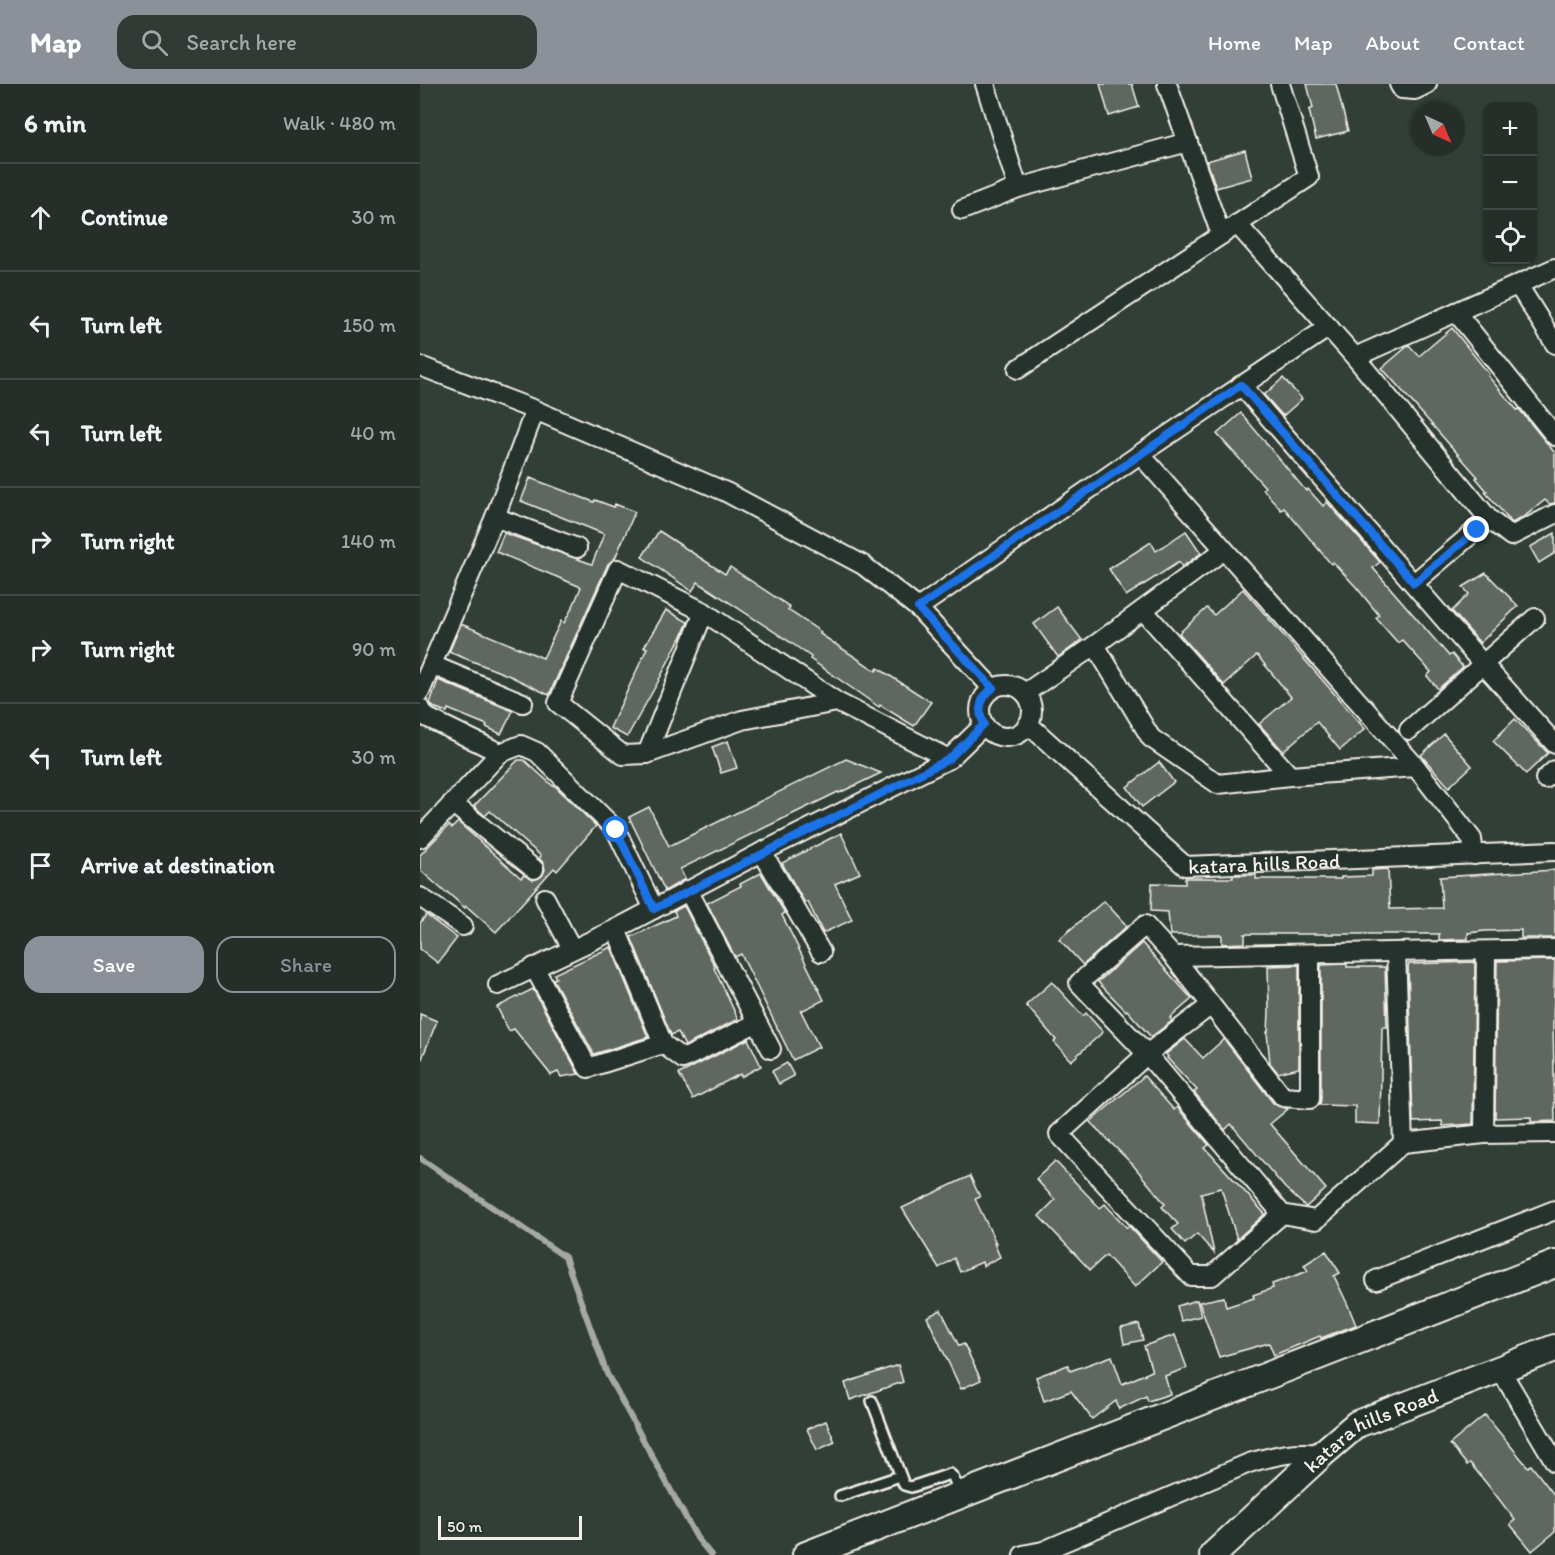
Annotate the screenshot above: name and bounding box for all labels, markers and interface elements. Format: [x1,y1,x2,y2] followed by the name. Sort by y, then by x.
[117,15,537,69] search box
[30,25,81,59] text: Map
[138,26,171,59] icon: search
[186,29,297,56] text: Search here
[1208,30,1261,55] text: Home
[1294,30,1333,55] text: Map
[1366,30,1420,55] text: About
[1453,30,1525,55] text: Contact
[1411,102,1465,156] north arrow
[1483,102,1537,264] map controls
[1483,102,1537,156] button: +
[24,107,86,139] text: 6 min
[283,111,396,135] text: Walk · 480 m
[1483,156,1537,210] button: −
[24,201,57,234] icon: ahead
[81,204,168,231] text: Continue
[351,205,396,229] text: 30 m
[1483,210,1537,264] button: locate
[24,309,57,342] icon: left
[81,312,162,339] text: Turn left
[343,313,396,337] text: 150 m
[24,417,57,450] icon: left
[81,420,162,447] text: Turn left
[350,421,396,445] text: 40 m
[1463,516,1489,542] route end
[24,525,57,558] icon: right
[81,528,175,555] text: Turn right
[341,529,396,553] text: 140 m
[24,633,57,666] icon: right
[81,636,175,663] text: Turn right
[352,637,396,661] text: 90 m
[24,741,57,774] icon: left
[81,744,162,771] text: Turn left
[351,745,396,769] text: 30 m
[602,816,628,842] route start
[1188,847,1341,878] street label: katara hills Road
[24,849,57,882] icon: arrive
[81,852,275,879] text: Arrive at destination
[24,936,204,993] button: Save
[216,936,396,993] button: Share
[1298,1382,1441,1477] street label: katara hills Road
[438,1513,582,1540] scale bar
[447,1517,482,1536] text: 50 m

